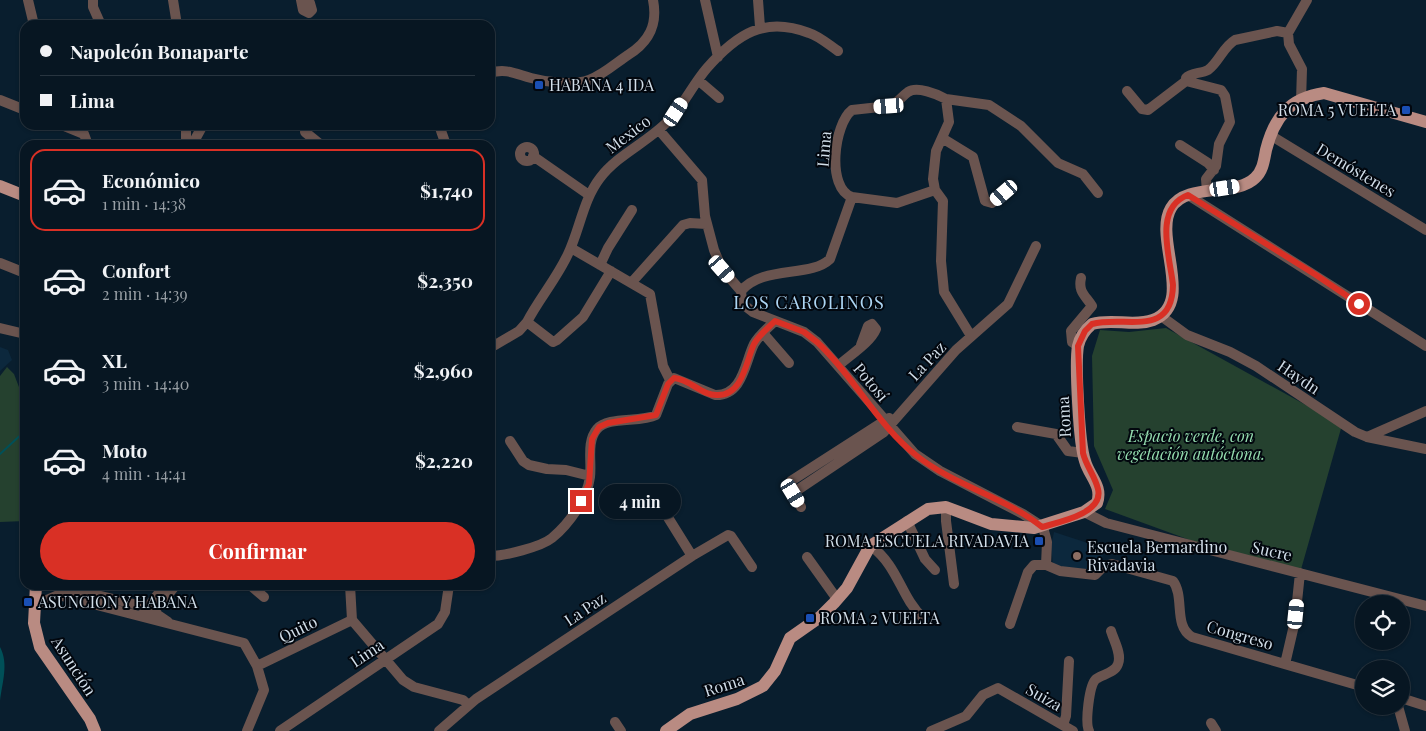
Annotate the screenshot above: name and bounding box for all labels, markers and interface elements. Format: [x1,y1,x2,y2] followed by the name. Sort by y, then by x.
[70,38,249,64] text: Napoleón Bonaparte
[549,74,655,95] place label: HABANA 4 IDA
[533,79,545,91] marker: HABANA 4 IDA
[70,87,115,113] text: Lima
[661,95,690,129] car
[873,97,904,115] car
[1278,99,1397,120] place label: ROMA 5 VUELTA
[1400,104,1412,116] marker: ROMA 5 VUELTA
[601,110,655,157] street label: Mexico
[811,130,836,168] street label: Lima
[1313,138,1400,201] street label: Demóstenes
[102,167,200,193] text: Económico
[42,168,87,213] icon: car
[420,177,473,203] text: $1,740
[987,177,1020,209] car
[1209,178,1240,198] car
[102,193,186,214] text: 1 min · 14:38
[706,253,737,285] car
[102,257,170,283] text: Confort
[42,258,87,303] icon: car
[417,267,473,293] text: $2,350
[102,283,188,304] text: 2 min · 14:39
[733,290,885,314] district label: LOS CAROLINOS
[1348,293,1370,315] route start
[903,336,950,385] street label: La Paz
[102,347,127,373] text: XL
[42,348,87,393] icon: car
[1274,355,1325,399] street label: Haydn
[414,357,473,383] text: $2,960
[849,358,894,406] street label: Potosí
[102,373,189,394] text: 3 min · 14:40
[1052,396,1075,438] street label: Roma
[1117,425,1265,464] park label: Espacio verde, con vegetación autóctona.
[102,437,147,463] text: Moto
[42,438,87,483] icon: car
[415,447,473,473] text: $2,220
[102,463,186,484] text: 4 min · 14:41
[778,476,807,510] car
[598,484,681,518] callout: 4 min
[570,490,592,512] route end
[619,491,661,512] text: 4 min
[40,522,475,580] button: Confirmar
[825,530,1030,551] place label: ROMA ESCUELA RIVADAVIA
[1033,535,1045,547] marker: ROMA ESCUELA RIVADAVIA
[1087,536,1227,575] place label: Escuela Bernardino Rivadavia
[1250,536,1294,565] street label: Sucre
[1071,550,1083,562] marker: Escuela Bernardino Rivadavia
[560,587,610,630] street label: La Paz
[37,591,198,612] place label: ASUNCION Y HABANA
[1355,595,1410,715] map controls
[1355,595,1410,650] button: locate
[22,596,34,608] marker: ASUNCION Y HABANA
[1286,598,1305,630] car
[820,607,940,628] place label: ROMA 2 VUELTA
[275,610,321,647] street label: Quito
[804,612,816,624] marker: ROMA 2 VUELTA
[1204,615,1276,654] street label: Congreso
[47,631,102,700] street label: Asunción
[346,634,388,671] street label: Lima
[1355,660,1410,715] button: layers
[701,668,747,701] street label: Roma
[1022,678,1066,715] street label: Suiza

